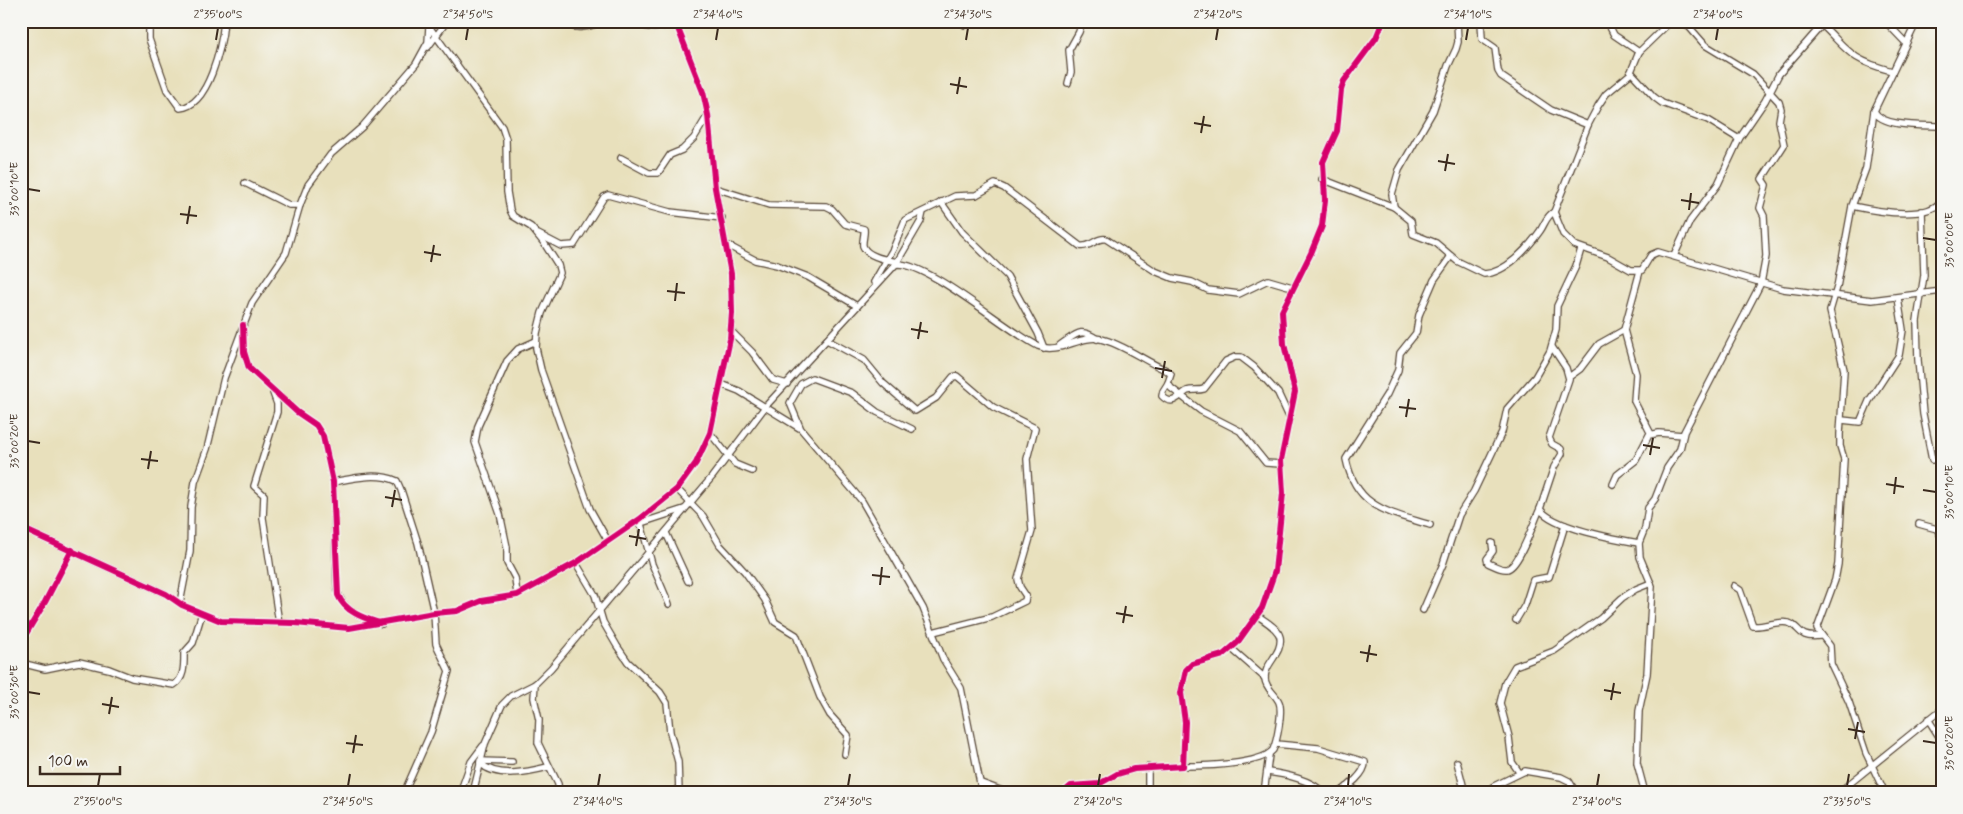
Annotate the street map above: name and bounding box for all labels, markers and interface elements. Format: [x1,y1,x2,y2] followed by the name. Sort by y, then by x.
[194,7,243,23] text: 2°35'00"S
[443,7,493,23] text: 2°34'50"S
[693,7,743,23] text: 2°34'40"S
[944,7,993,23] text: 2°34'30"S
[1194,7,1243,23] text: 2°34'20"S
[1444,7,1493,23] text: 2°34'10"S
[1693,7,1743,23] text: 2°34'00"S
[7,162,23,216] text: 33°00'10"E
[1942,212,1958,268] text: 33°00'00"E
[7,414,23,468] text: 33°00'20"E
[1942,465,1958,519] text: 33°00'10"E
[7,665,23,719] text: 33°00'30"E
[1942,716,1958,770] text: 33°00'20"E
[40,744,120,776] scale bar
[48,752,88,772] text: 100 m
[74,794,123,810] text: 2°35'00"S
[323,794,373,810] text: 2°34'50"S
[573,794,623,810] text: 2°34'40"S
[824,794,873,810] text: 2°34'30"S
[1074,794,1123,810] text: 2°34'20"S
[1324,794,1373,810] text: 2°34'10"S
[1572,794,1622,810] text: 2°34'00"S
[1823,794,1871,810] text: 2°33'50"S

